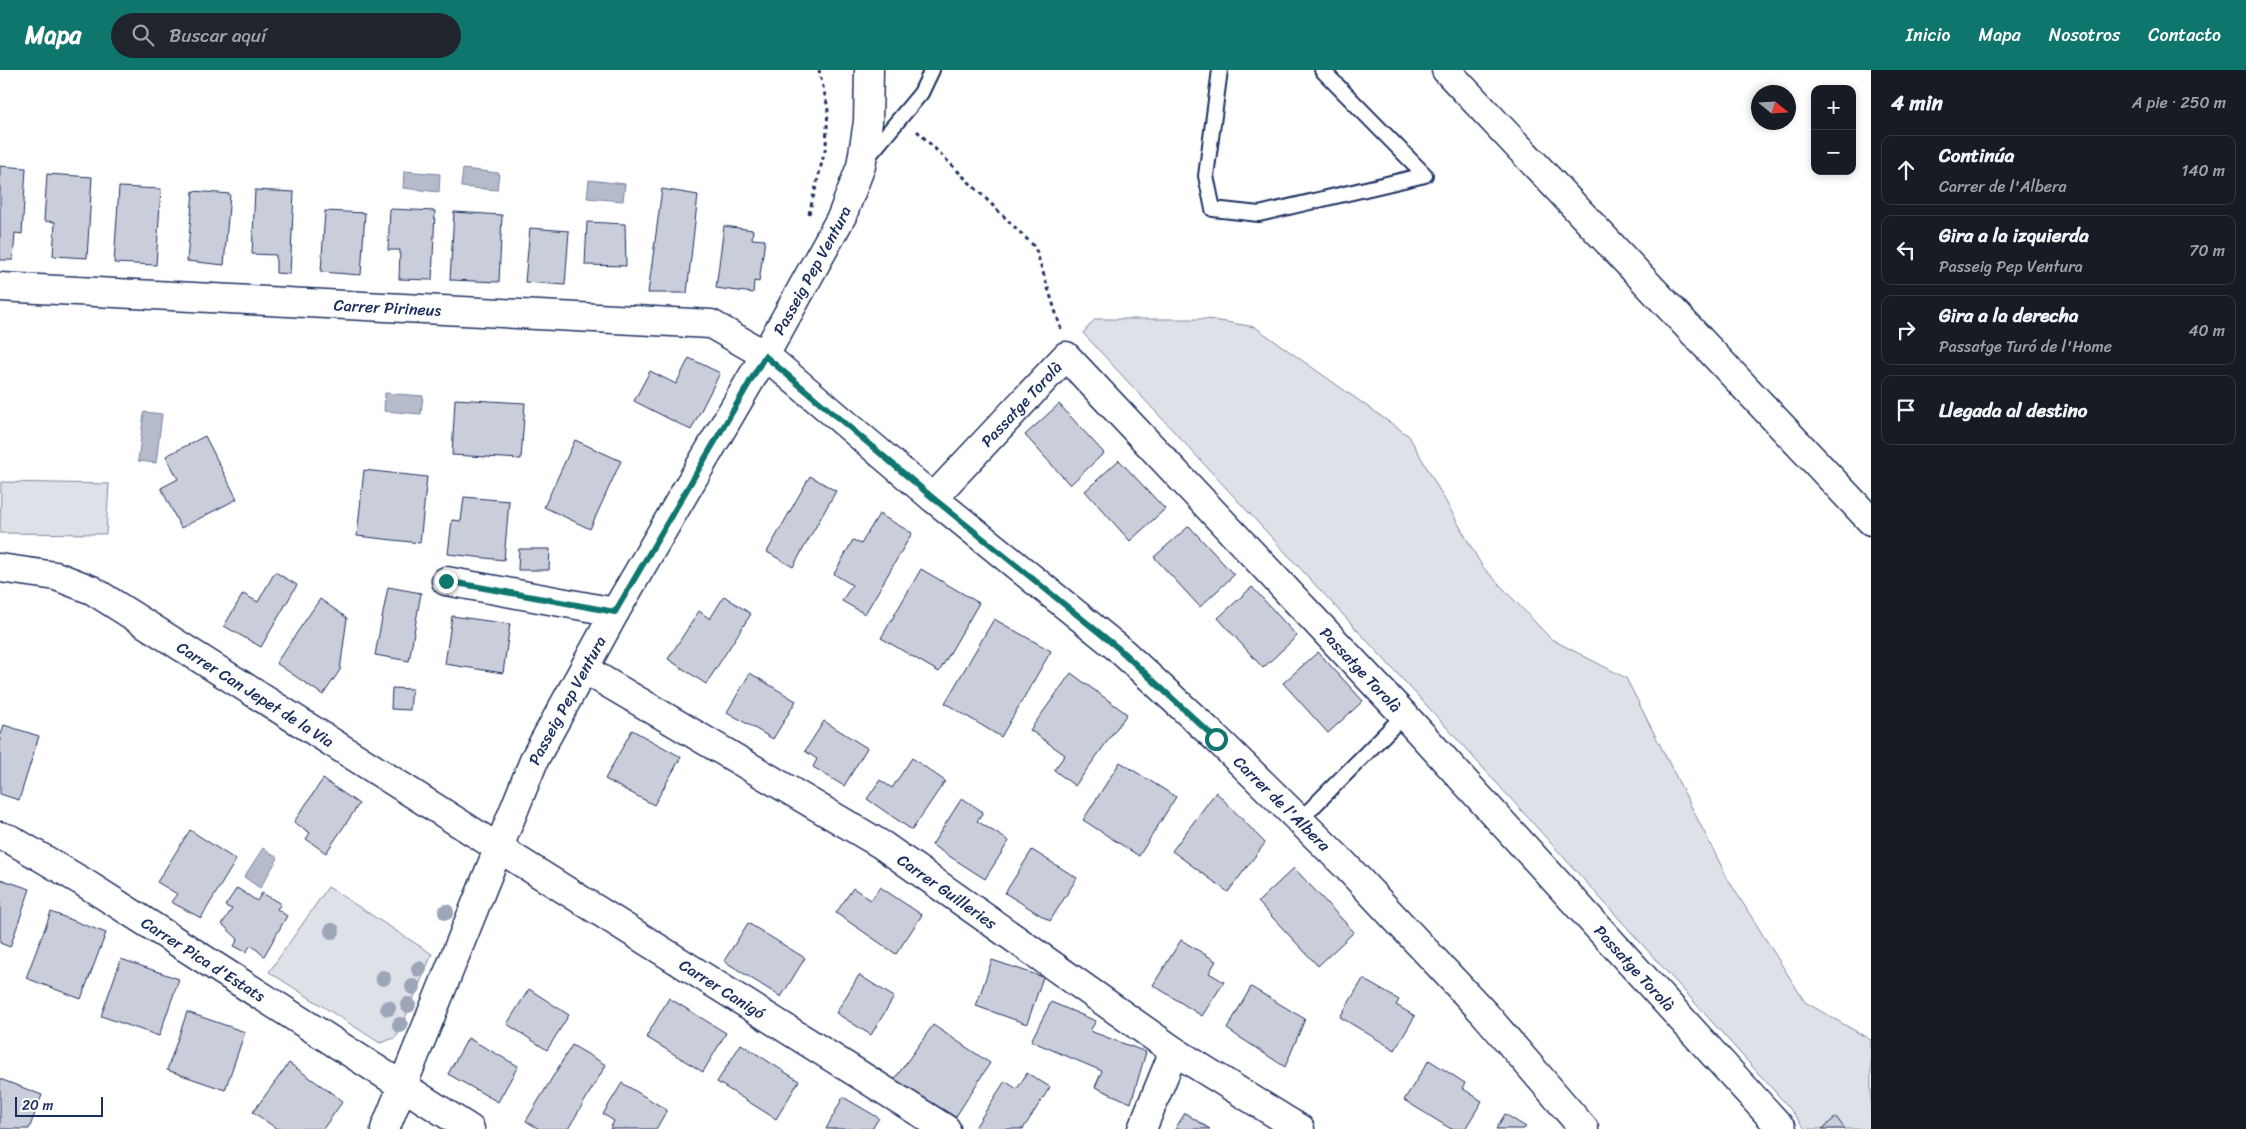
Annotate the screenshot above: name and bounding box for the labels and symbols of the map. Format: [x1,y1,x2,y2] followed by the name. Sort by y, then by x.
[1751,85,1796,130] north arrow
[765,202,860,341] street label: Passeig Pep Ventura
[333,290,442,325] street label: Carrer Pirineus
[973,354,1070,454] street label: Passatge Torolà
[435,570,458,593] route end
[1312,620,1409,720] street label: Passatge Torolà
[520,630,614,769] street label: Passeig Pep Ventura
[171,633,340,755] street label: Carrer Can Jepet de la Via
[1205,728,1228,751] route start
[1226,748,1338,859] street label: Carrer de l'Albera
[891,846,1004,937] street label: Carrer Guilleries
[135,909,272,1010] street label: Carrer Pica d'Estats
[1587,918,1682,1019] street label: Passatge Torolà
[673,951,772,1028] street label: Carrer Canigó
[15,1094,102,1117] scale bar

